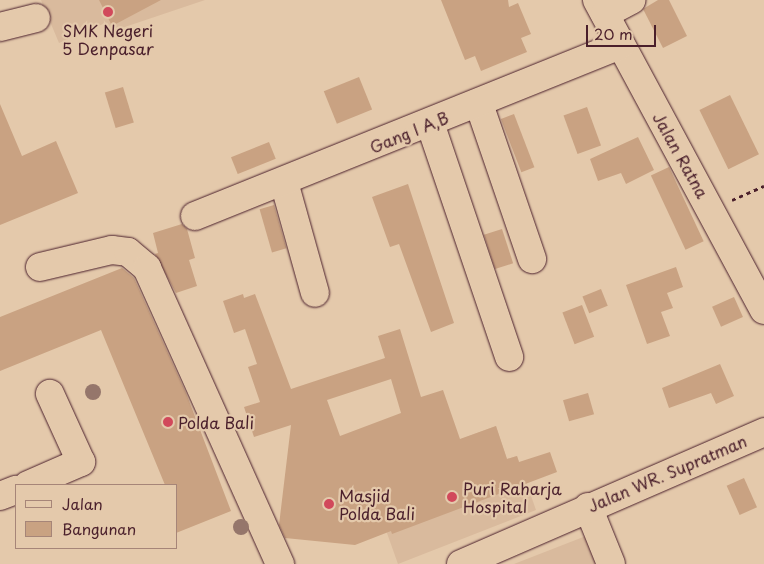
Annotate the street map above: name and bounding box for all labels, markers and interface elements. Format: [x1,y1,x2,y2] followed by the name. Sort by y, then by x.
[102,6,114,18] marker: SMK Negeri 5 Denpasar
[589,15,659,47] scale bar
[62,20,154,58] place label: SMK Negeri 5 Denpasar
[594,22,633,45] text: 20 m
[366,107,452,157] street label: Gang I A,B
[650,109,712,201] street label: Jalan Ratna
[178,412,254,432] place label: Polda Bali
[162,416,174,428] marker: Polda Bali
[584,431,750,515] street label: Jalan WR. Supratman
[463,478,561,516] place label: Puri Raharja Hospital
[15,484,178,549] legend
[339,485,415,523] place label: Masjid Polda Bali
[445,490,459,504] marker: Puri Raharja Hospital
[62,492,103,515] text: Jalan
[323,498,335,510] marker: Masjid Polda Bali
[62,517,136,540] text: Bangunan

